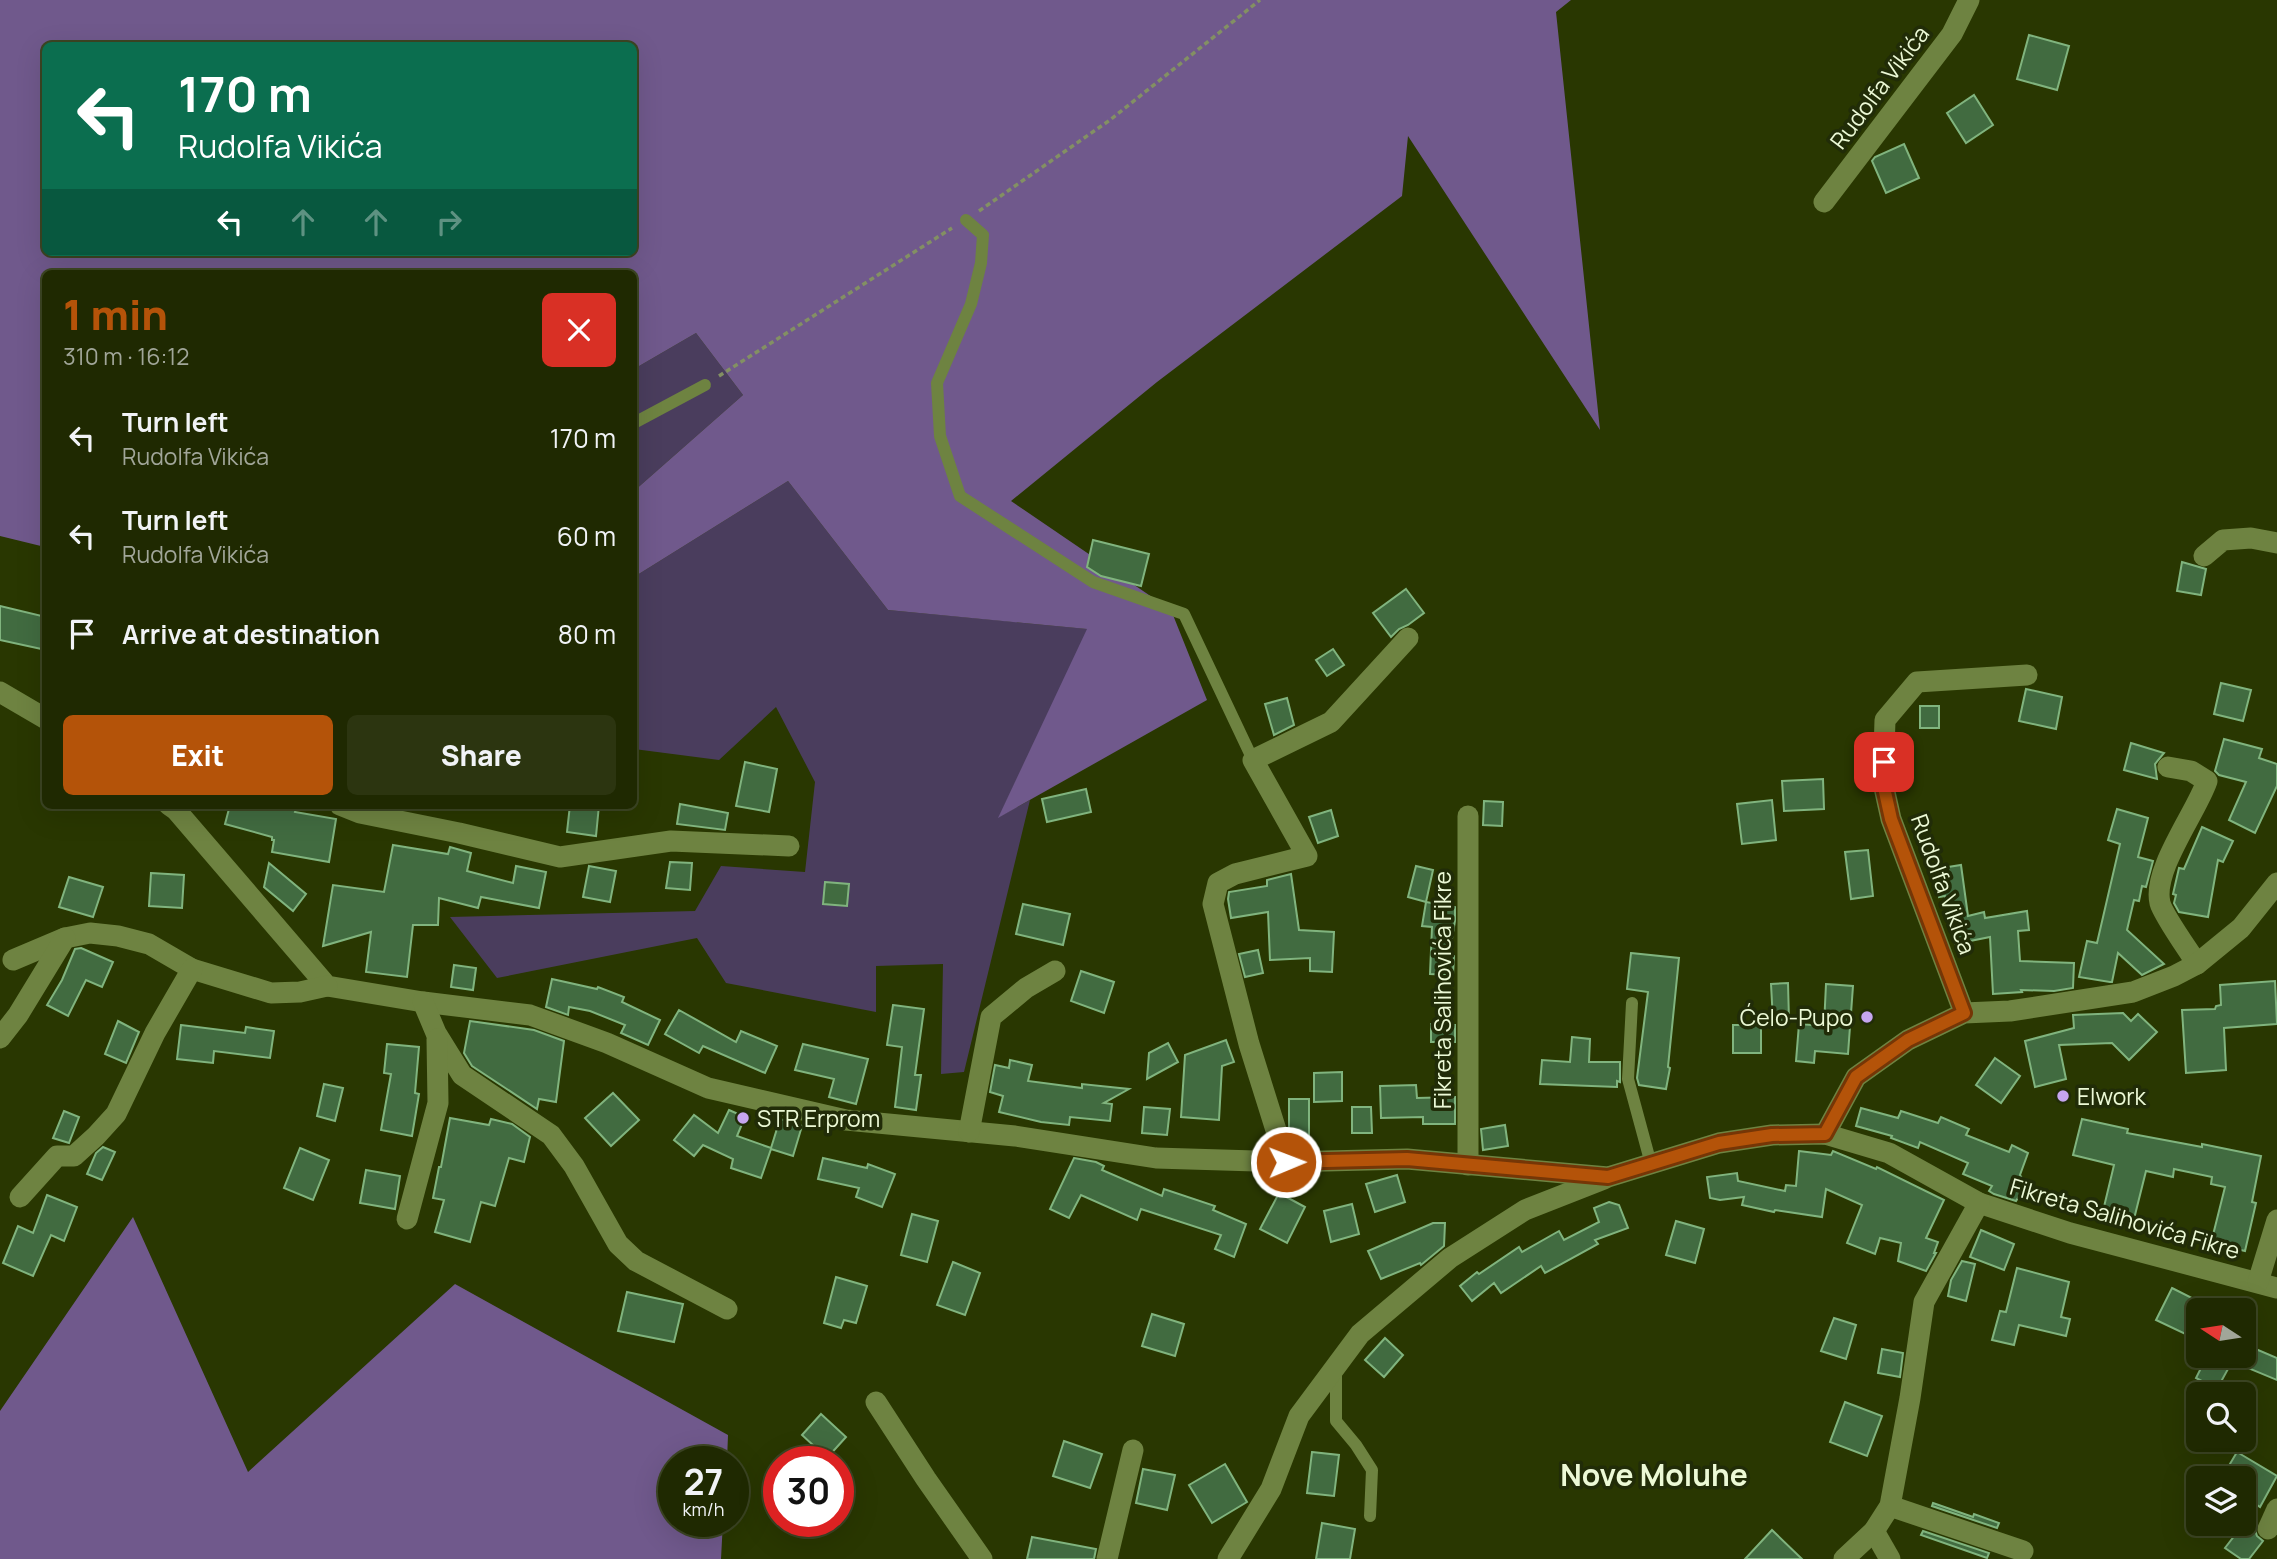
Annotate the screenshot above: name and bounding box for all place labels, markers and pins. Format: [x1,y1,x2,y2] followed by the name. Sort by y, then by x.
[1854,732,1914,792] pin
[1740,1001,1853,1033] place label: Ćelo-Pupo
[1859,1009,1875,1025] marker: Ćelo-Pupo
[2077,1080,2147,1112] place label: Elwork
[2055,1088,2071,1104] marker: Elwork
[757,1102,880,1134] place label: STR Erprom
[735,1110,751,1126] marker: STR Erprom

